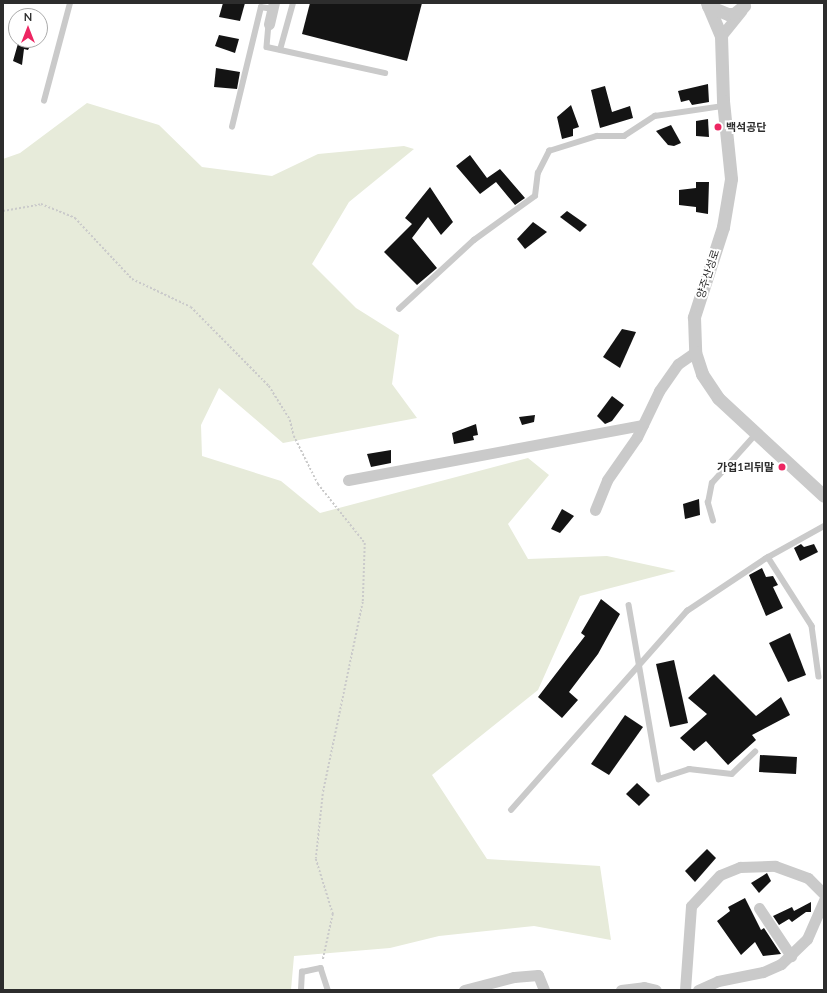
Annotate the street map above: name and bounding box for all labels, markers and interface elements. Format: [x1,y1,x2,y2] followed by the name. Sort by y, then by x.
[8,8,48,48] north arrow
[24,10,32,23] text: N
[726,120,766,134] place label: 백석공단
[713,122,723,132] marker: 백석공단
[694,248,722,300] street label: 양주산성로
[717,460,774,474] place label: 가업1리뒤말
[777,462,787,472] marker: 가업1리뒤말

